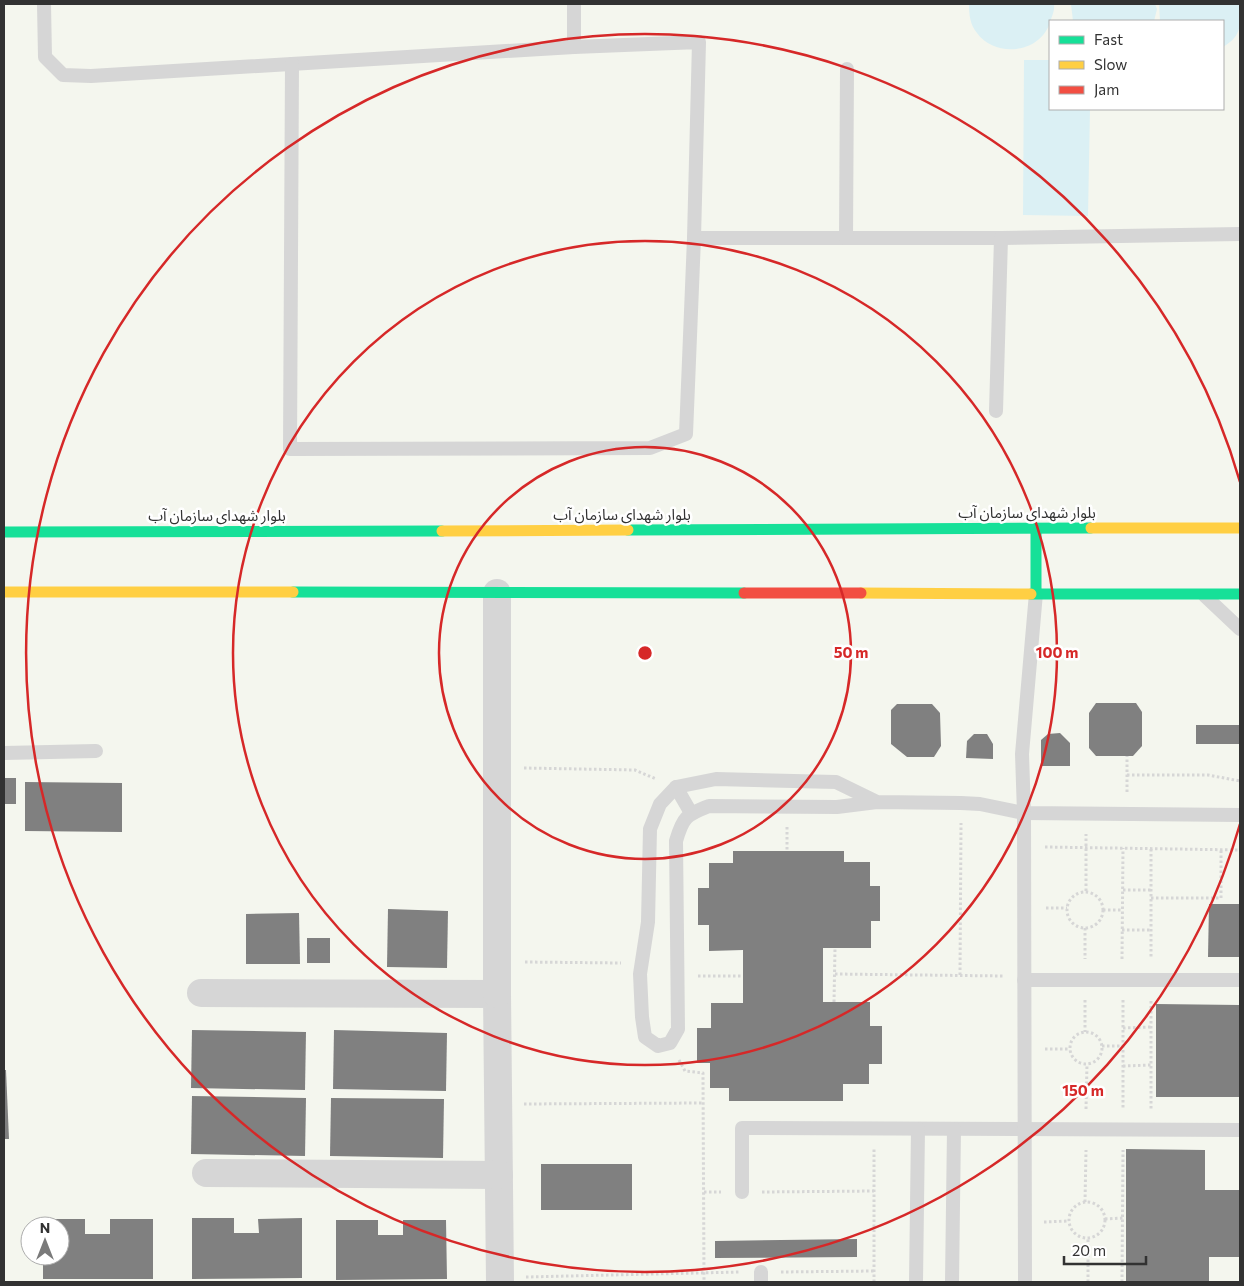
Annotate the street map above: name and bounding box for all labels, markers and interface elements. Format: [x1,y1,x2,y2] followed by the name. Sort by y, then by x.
[1049,20,1224,110] legend
[1094,30,1123,48] text: Fast
[1094,55,1127,73] text: Slow
[1094,80,1119,98] text: Jam
[958,503,1096,522] street label: بلوار شهدای سازمان آب
[553,505,691,524] street label: بلوار شهدای سازمان آب
[148,506,286,525] street label: بلوار شهدای سازمان آب
[834,643,868,661] text: 50 m
[1036,643,1078,661] text: 100 m
[636,644,654,662] centre of rings
[1062,1081,1104,1099] text: 150 m
[20,1216,70,1266] north arrow
[40,1219,50,1236] text: N
[1064,1234,1146,1266] scale bar
[1072,1241,1106,1259] text: 20 m

